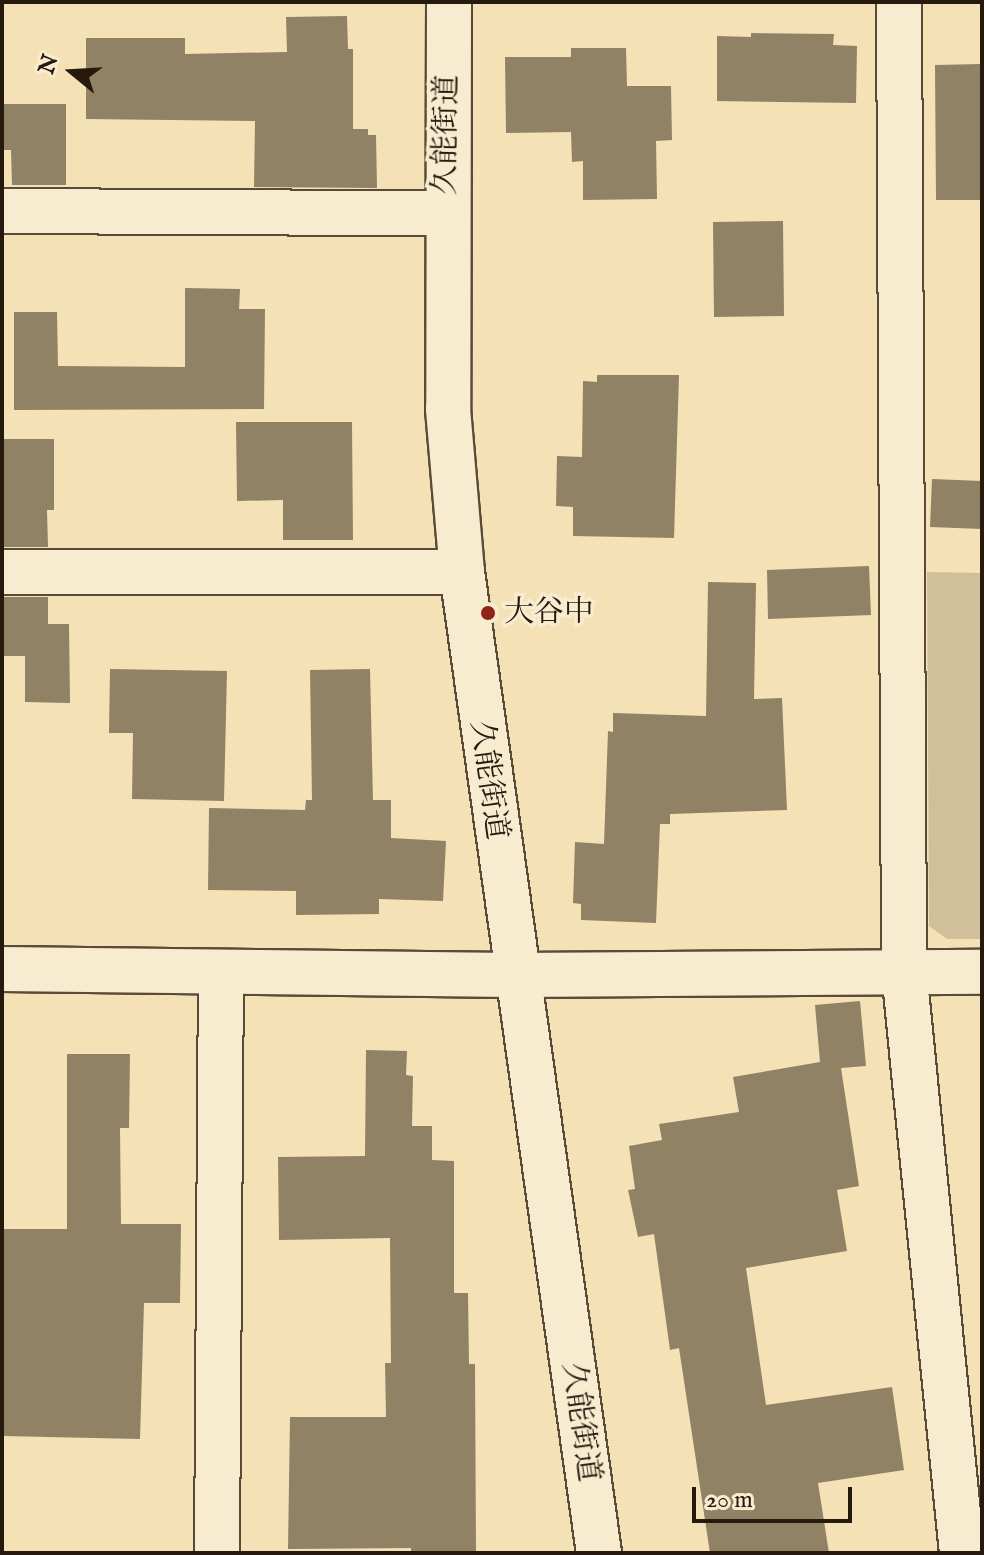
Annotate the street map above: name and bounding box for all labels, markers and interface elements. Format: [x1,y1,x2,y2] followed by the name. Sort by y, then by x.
[32,32,112,112] north arrow
[33,51,65,78] text: N
[428,75,466,195] street label: 久能街道
[504,595,594,631] place label: 大谷中
[479,604,497,622] marker: 大谷中
[462,718,514,842] street label: 久能街道
[554,1360,606,1484] street label: 久能街道
[696,1471,856,1521] scale bar
[706,1485,753,1516] text: 20 m

